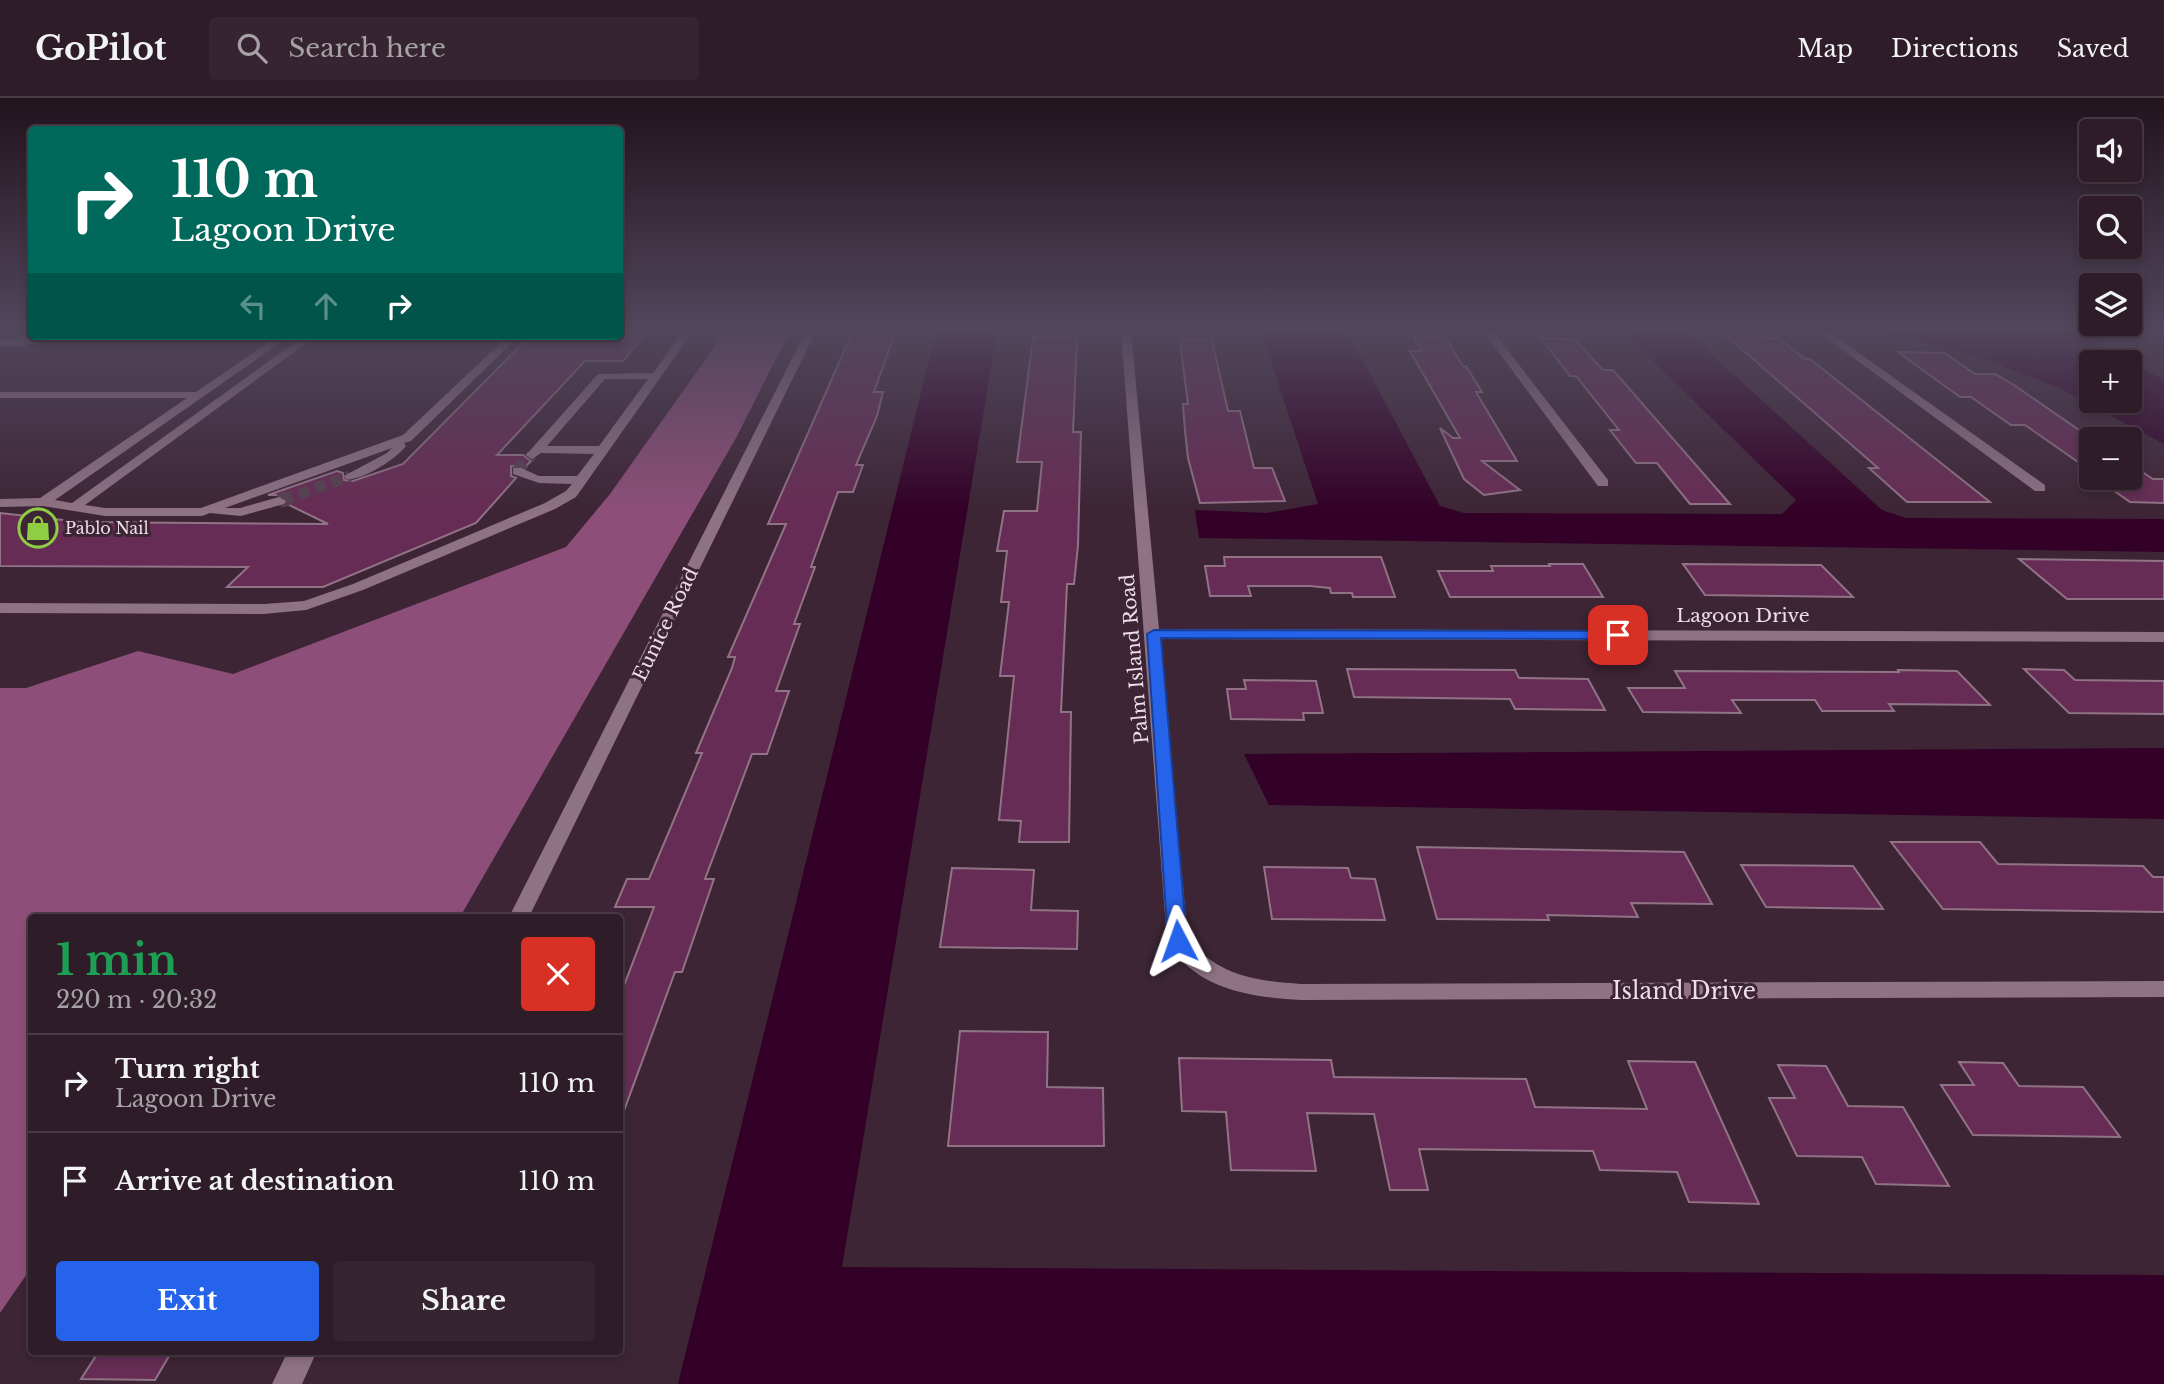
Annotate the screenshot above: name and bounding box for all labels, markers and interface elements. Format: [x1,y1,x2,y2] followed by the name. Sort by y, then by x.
[209,17,699,80] search box
[35,28,167,69] text: GoPilot
[233,29,271,67] icon: search
[289,32,446,64] text: Search here
[1797,34,1853,63] text: Map
[1891,34,2019,63] text: Directions
[2057,34,2129,63] text: Saved
[2079,119,2142,490] map controls
[2079,119,2142,182] button: sound
[171,149,318,210] text: 110 m
[56,154,147,245] icon: right
[2079,196,2142,259] button: search
[171,210,396,250] text: Lagoon Drive
[2079,273,2142,336] button: layers
[234,287,272,325] icon: left
[307,287,345,325] icon: ahead
[380,287,418,325] icon: right
[2079,350,2142,413] button: +
[2079,427,2142,490] button: −
[17,507,59,549] shop icon: Pablo Nail
[65,518,149,538] place label: Pablo Nail
[628,564,703,685] street label: Eunice Road
[1116,573,1153,745] street label: Palm Island Road
[1676,604,1810,627] street label: Lagoon Drive
[1588,605,1648,665] pin
[1599,616,1637,654] icon: arrive
[1141,904,1215,978] position arrow
[56,934,178,986] text: 1 min
[521,937,595,1011] button: close
[1612,977,1756,1005] street label: Island Drive
[56,986,217,1014] text: 220 m · 20:32
[115,1053,260,1085] text: Turn right
[56,1064,94,1102] icon: right
[518,1067,595,1099] text: 110 m
[115,1085,276,1113] text: Lagoon Drive
[56,1162,94,1200] icon: arrive
[115,1165,395,1197] text: Arrive at destination
[518,1165,595,1197] text: 110 m
[56,1261,319,1341] button: Exit
[333,1261,595,1341] button: Share

